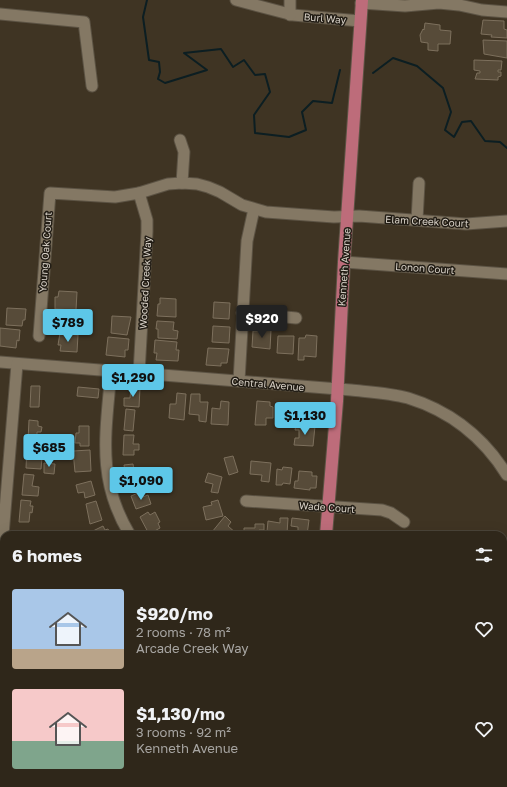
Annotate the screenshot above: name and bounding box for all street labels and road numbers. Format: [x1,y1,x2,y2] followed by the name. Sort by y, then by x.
[303,10,347,26] street label: Burl Way
[36,211,54,293] street label: Young Oak Court
[385,213,469,229] street label: Elam Creek Court
[335,227,353,307] street label: Kenneth Avenue
[137,236,153,329] street label: Wooded Creek Way
[395,260,455,276] street label: Lonon Court
[231,375,305,393] street label: Central Avenue
[299,499,355,515] street label: Wade Court

